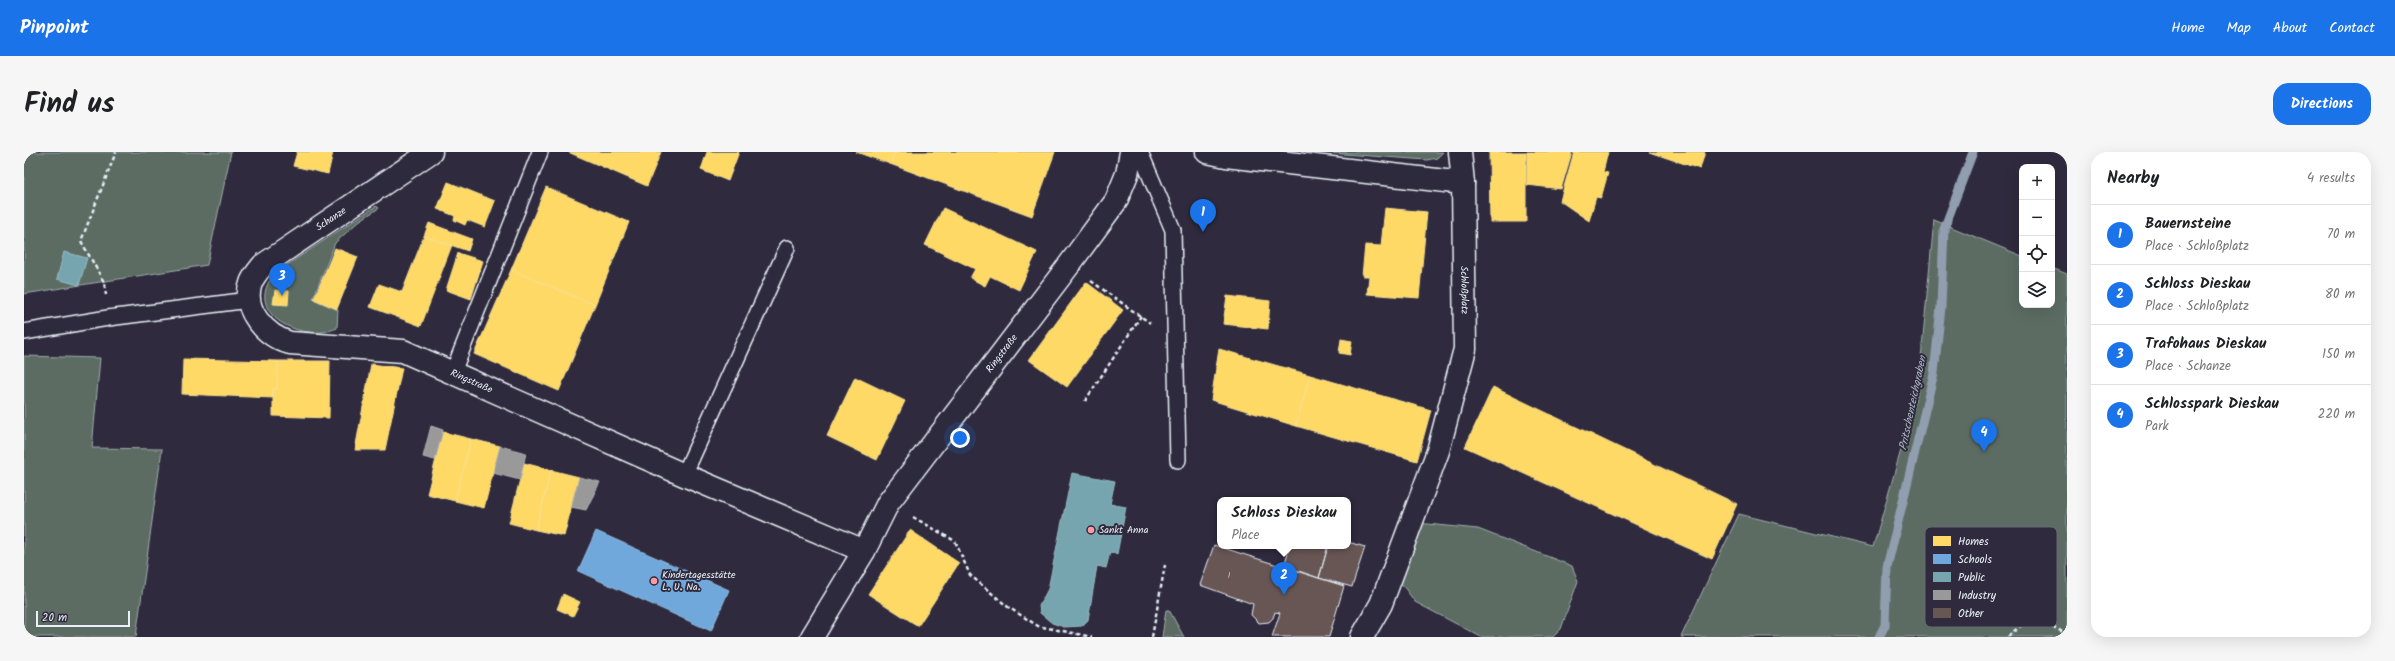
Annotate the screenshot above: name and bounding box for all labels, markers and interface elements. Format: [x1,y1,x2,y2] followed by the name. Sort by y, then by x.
[20,13,89,43] text: Pinpoint
[2171,17,2205,39] text: Home
[2227,17,2251,39] text: Map
[2273,17,2307,39] text: About
[2329,17,2375,39] text: Contact
[24,82,115,127] text: Find us
[2273,83,2371,125] button: Directions
[2019,164,2055,308] map controls
[2019,164,2055,200] button: +
[2107,165,2159,192] text: Nearby
[2307,168,2355,189] text: 4 results
[1190,199,1216,232] pin: 1
[2019,200,2055,236] button: −
[312,203,350,235] street label: Schanze
[2145,212,2231,236] text: Bauernsteine
[2118,224,2122,245] text: 1
[2327,224,2355,245] text: 70 m
[2019,236,2055,272] button: locate
[2145,236,2249,257] text: Place · Schloßplatz
[269,263,295,296] pin: 3
[1456,266,1473,315] street label: Schloßplatz
[2019,272,2055,308] button: layers
[2145,272,2250,296] text: Schloss Dieskau
[2116,284,2124,305] text: 2
[2325,284,2355,305] text: 80 m
[2145,296,2249,317] text: Place · Schloßplatz
[982,330,1022,376] street label: Ringstraße
[2145,332,2266,356] text: Trafohaus Dieskau
[2116,344,2124,365] text: 3
[2322,344,2355,365] text: 150 m
[1894,353,1932,452] water label: Pritschenteichgraben
[2145,356,2231,377] text: Place · Schanze
[448,365,496,398] street label: Ringstraße
[2145,392,2279,416] text: Schlosspark Dieskau
[2116,404,2124,425] text: 4
[2318,404,2355,425] text: 220 m
[2145,416,2169,437] text: Park
[1971,419,1997,452] pin: 4
[950,428,970,448] your location
[1217,497,1351,549] popup
[1231,501,1337,525] text: Schloss Dieskau
[1099,522,1149,538] place label: Sankt Anna
[1086,525,1096,535] marker: Sankt Anna
[1231,525,1259,546] text: Place
[1925,527,2057,627] legend
[1958,533,1989,551] text: Homes
[1958,551,1992,569] text: Schools
[1271,562,1297,595] pin: 2
[662,567,736,595] place label: Kindertagesstätte L. U. Na.
[1228,569,1231,582] house number: 1
[1958,569,1985,587] text: Public
[649,576,659,586] marker: Kindertagesstätte L. U. Na.
[1958,587,1997,605] text: Industry
[1958,605,1985,623] text: Other
[36,609,130,628] scale bar
[42,609,67,627] text: 20 m

